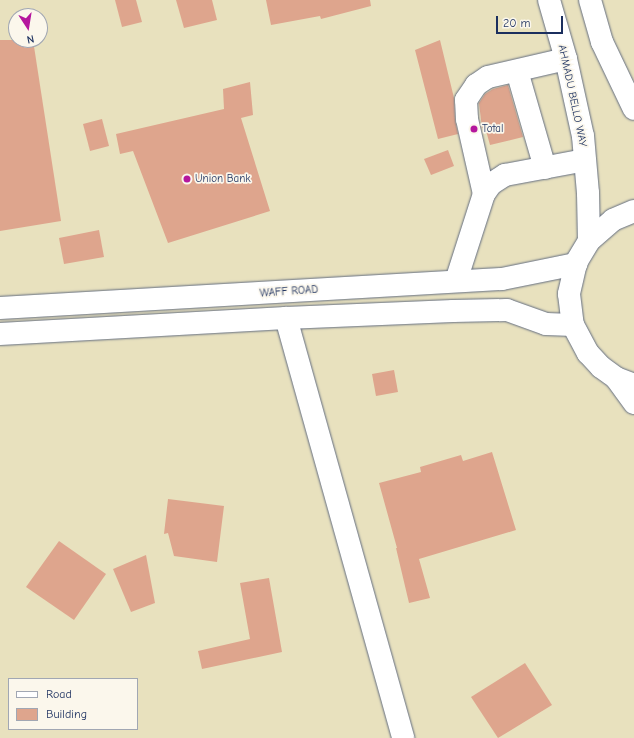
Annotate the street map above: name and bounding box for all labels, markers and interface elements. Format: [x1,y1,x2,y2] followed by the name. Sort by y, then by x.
[8,8,48,48] north arrow
[498,8,565,34] scale bar
[503,16,531,30] text: 20 m
[26,32,35,46] text: N
[555,44,589,148] street label: AHMADU BELLO WAY
[482,122,503,136] place label: Total
[469,124,479,134] marker: Total
[195,172,251,186] place label: Union Bank
[182,174,192,184] marker: Union Bank
[259,283,319,301] street label: WAFF ROAD
[8,678,138,730] legend
[46,687,72,701] text: Road
[46,707,87,721] text: Building

